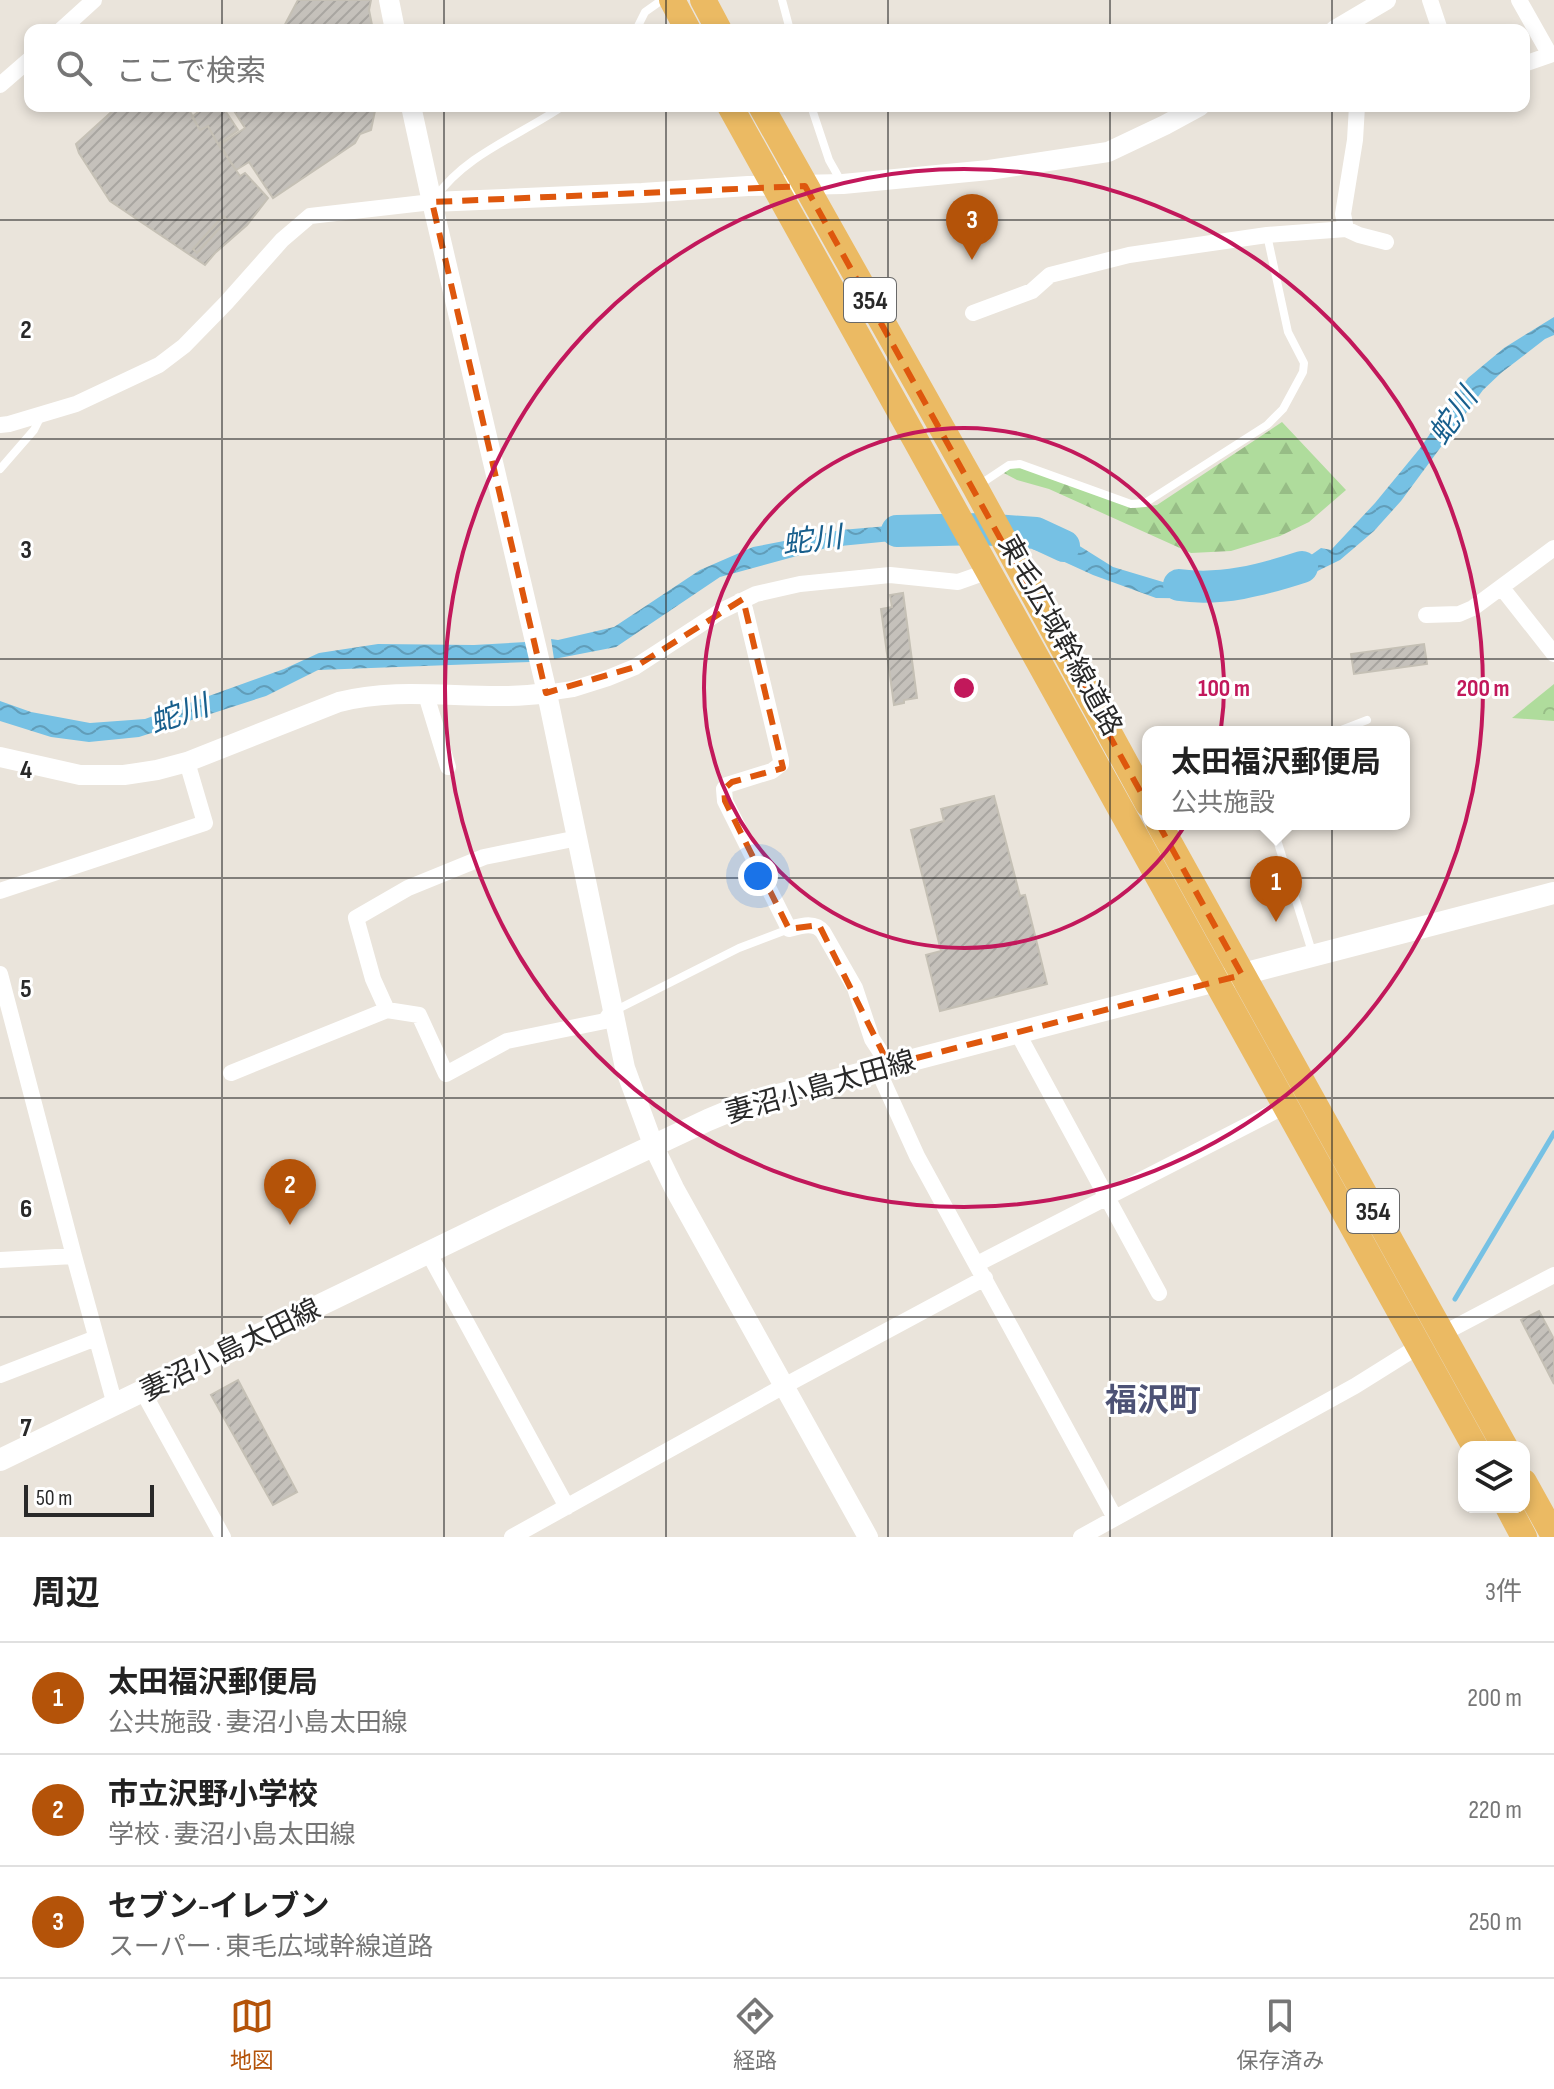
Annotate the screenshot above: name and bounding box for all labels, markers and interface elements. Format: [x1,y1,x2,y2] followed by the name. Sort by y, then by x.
[24,24,1530,112] search box
[52,46,96,90] icon: search
[116,54,266,90] text: ここで検索
[946,194,998,260] pin: 3
[844,278,896,322] road number: 354
[20,315,32,346] text: 2
[1422,379,1487,451] water label: 蛇川
[780,519,847,563] water label: 蛇川
[991,530,1128,742] street label: 東毛広域幹線道路
[20,535,32,566] text: 3
[950,674,978,702] centre of rings
[1198,674,1250,703] text: 100 m
[1456,674,1510,703] text: 200 m
[145,687,216,742] water label: 蛇川
[1142,726,1410,830] popup
[1171,745,1381,781] text: 太田福沢郵便局
[20,755,32,786] text: 4
[1171,788,1275,819] text: 公共施設
[738,856,778,896] your location
[1250,856,1302,922] pin: 1
[20,974,32,1005] text: 5
[722,1045,919,1130] street label: 妻沼小島太田線
[264,1159,316,1225] pin: 2
[1347,1189,1399,1233] road number: 354
[20,1194,32,1225] text: 6
[135,1293,326,1408] street label: 妻沼小島太田線
[1105,1382,1201,1421] district label: 福沢町
[20,1413,32,1444] text: 7
[1458,1441,1530,1513] map controls
[1458,1441,1530,1513] button: layers
[24,1481,154,1517] scale bar
[36,1485,72,1512] text: 50 m
[32,1573,100,1614] text: 周辺
[1485,1577,1522,1608] text: 3件
[108,1665,318,1701] text: 太田福沢郵便局
[53,1683,63,1714] text: 1
[1467,1683,1522,1714] text: 200 m
[108,1708,407,1739] text: 公共施設 · 妻沼小島太田線
[108,1777,318,1813] text: 市立沢野小学校
[52,1795,64,1826] text: 2
[1468,1795,1522,1826] text: 220 m
[108,1820,355,1851] text: 学校 · 妻沼小島太田線
[108,1889,330,1925] text: セブン-イレブン
[52,1907,64,1938] text: 3
[1468,1907,1522,1938] text: 250 m
[108,1932,433,1963] text: スーパー · 東毛広域幹線道路
[230,1994,274,2075] tab: 地図
[733,1994,777,2075] tab: 経路
[1236,1994,1324,2075] tab: 保存済み

